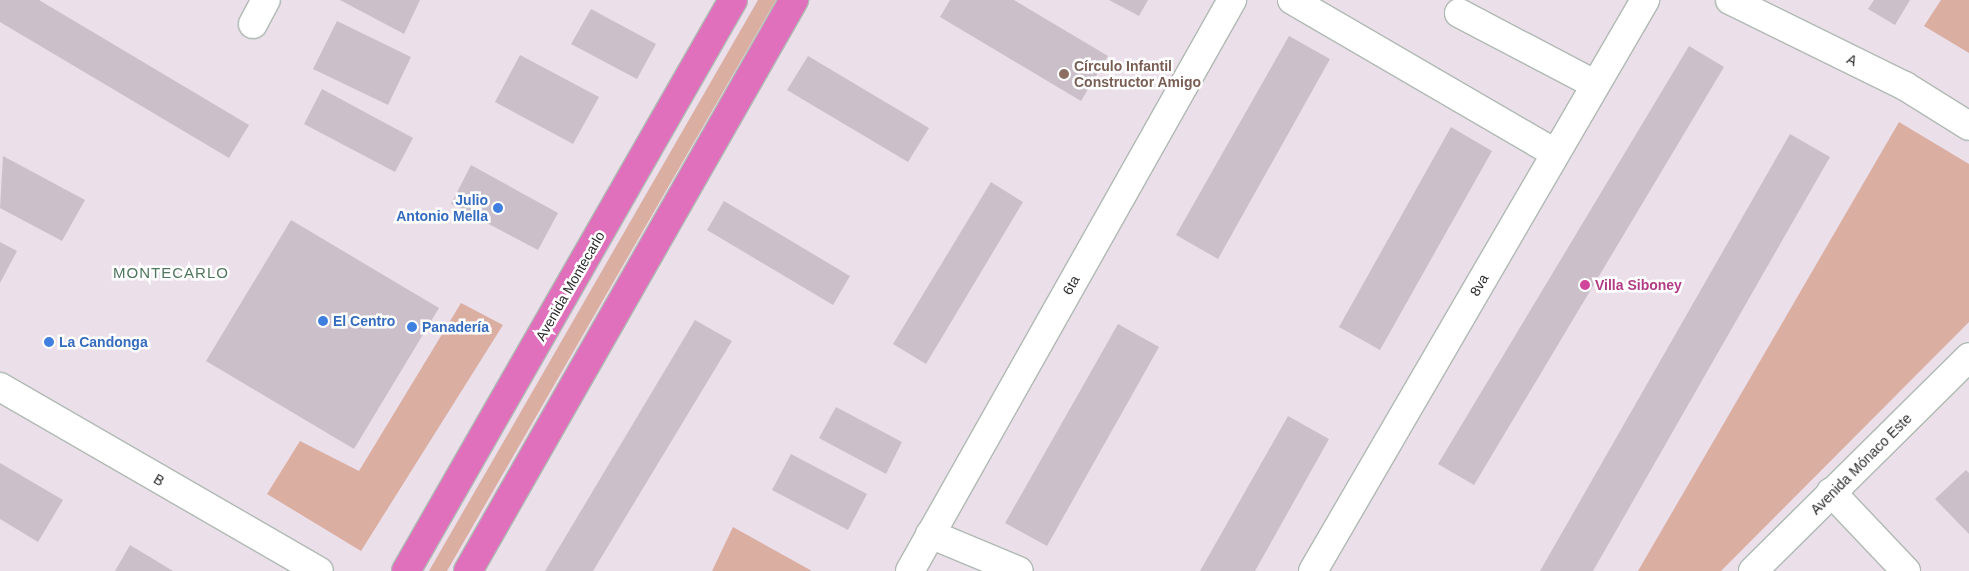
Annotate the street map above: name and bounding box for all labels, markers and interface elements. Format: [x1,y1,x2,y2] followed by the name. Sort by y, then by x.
[1844,50,1860,70] street label: A
[1074,58,1202,90] place label: Círculo Infantil Constructor Amigo
[1058,68,1070,80] marker: Círculo Infantil Constructor Amigo
[396,192,488,224] place label: Julio Antonio Mella
[492,202,504,214] marker: Julio Antonio Mella
[532,228,608,344] street label: Avenida Montecarlo
[112,264,230,282] district label: MONTECARLO
[1466,271,1492,299] street label: 8va
[1059,272,1083,298] street label: 6ta
[1595,277,1682,293] place label: Villa Siboney
[1579,279,1591,291] marker: Villa Siboney
[333,313,395,329] place label: El Centro
[317,315,329,327] marker: El Centro
[422,319,489,335] place label: Panadería
[406,321,418,333] marker: Panadería
[59,334,148,350] place label: La Candonga
[43,336,55,348] marker: La Candonga
[1807,410,1915,518] street label: Avenida Mónaco Este
[151,470,167,490] street label: B

